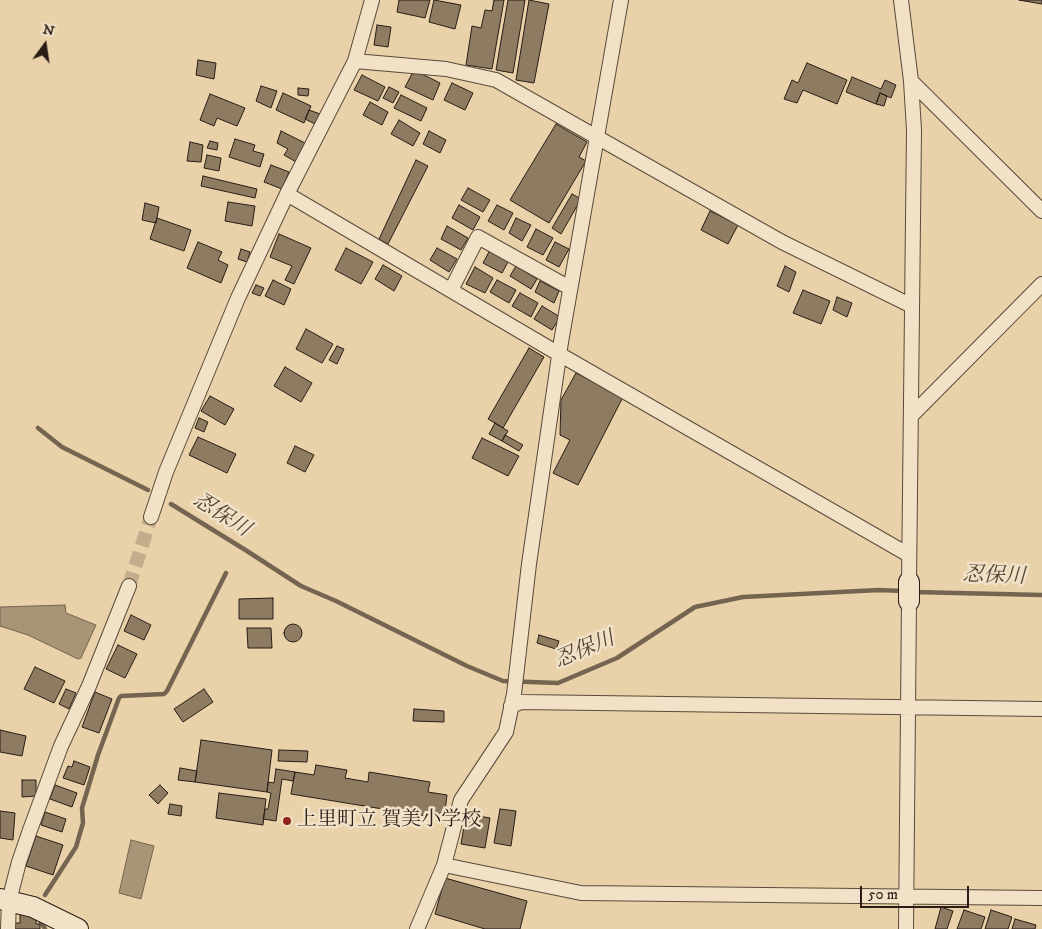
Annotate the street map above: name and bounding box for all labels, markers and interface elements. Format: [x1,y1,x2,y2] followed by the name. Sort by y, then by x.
[20,20,70,70] north arrow
[41,20,56,41] text: N
[188,489,254,543] water label: 忍保川
[962,563,1026,591] water label: 忍保川
[551,627,619,675] water label: 忍保川
[297,809,481,833] place label: 上里町立 賀美小学校
[281,815,293,827] marker: 上里町立 賀美小学校
[862,876,971,908] scale bar
[868,885,898,904] text: 50 m

